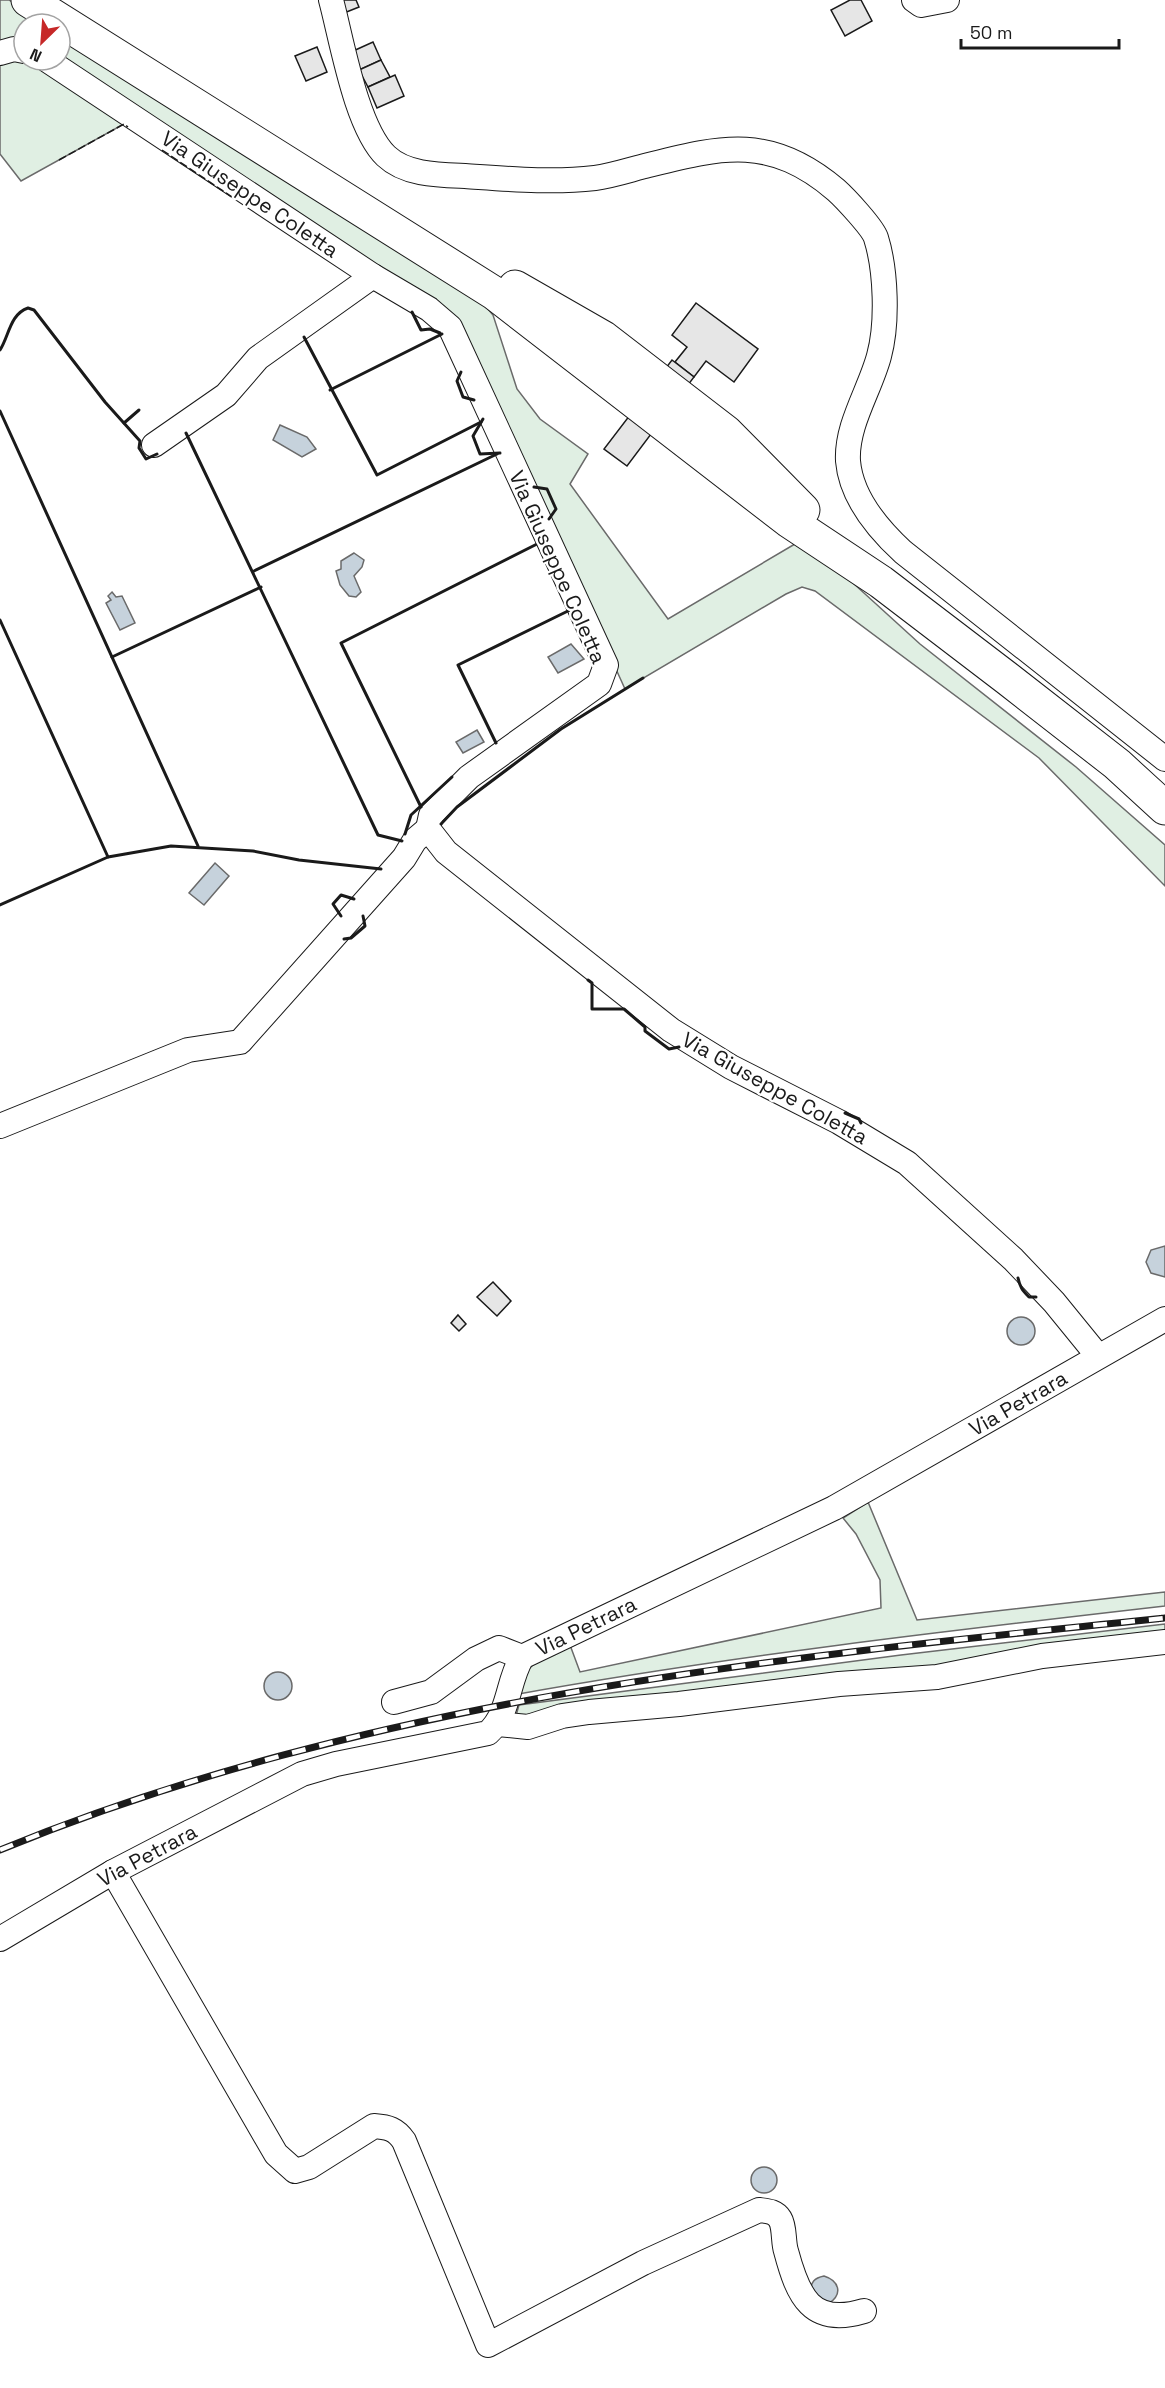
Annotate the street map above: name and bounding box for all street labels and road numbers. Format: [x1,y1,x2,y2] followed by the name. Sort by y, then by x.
[156,125,344,263] street label: Via Giuseppe Coletta
[503,466,613,668] street label: Via Giuseppe Coletta
[677,1026,873,1150] street label: Via Giuseppe Coletta
[964,1364,1072,1442] street label: Via Petrara
[531,1590,641,1662] street label: Via Petrara
[93,1818,201,1892] street label: Via Petrara

